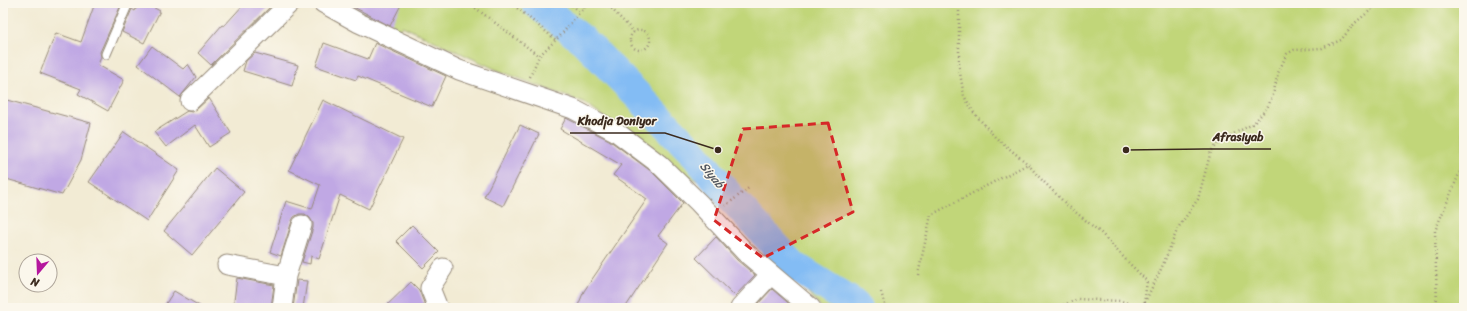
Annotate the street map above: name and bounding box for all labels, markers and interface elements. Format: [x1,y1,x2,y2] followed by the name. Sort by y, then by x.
[570,109,665,133] callout: Khodja Doniyor
[577,110,657,132] text: Khodja Doniyor
[1204,125,1271,149] callout: Afrasiyab
[1211,126,1264,148] text: Afrasiyab
[694,157,731,195] water label: Siyab
[18,253,58,293] north arrow
[28,272,43,293] text: N

